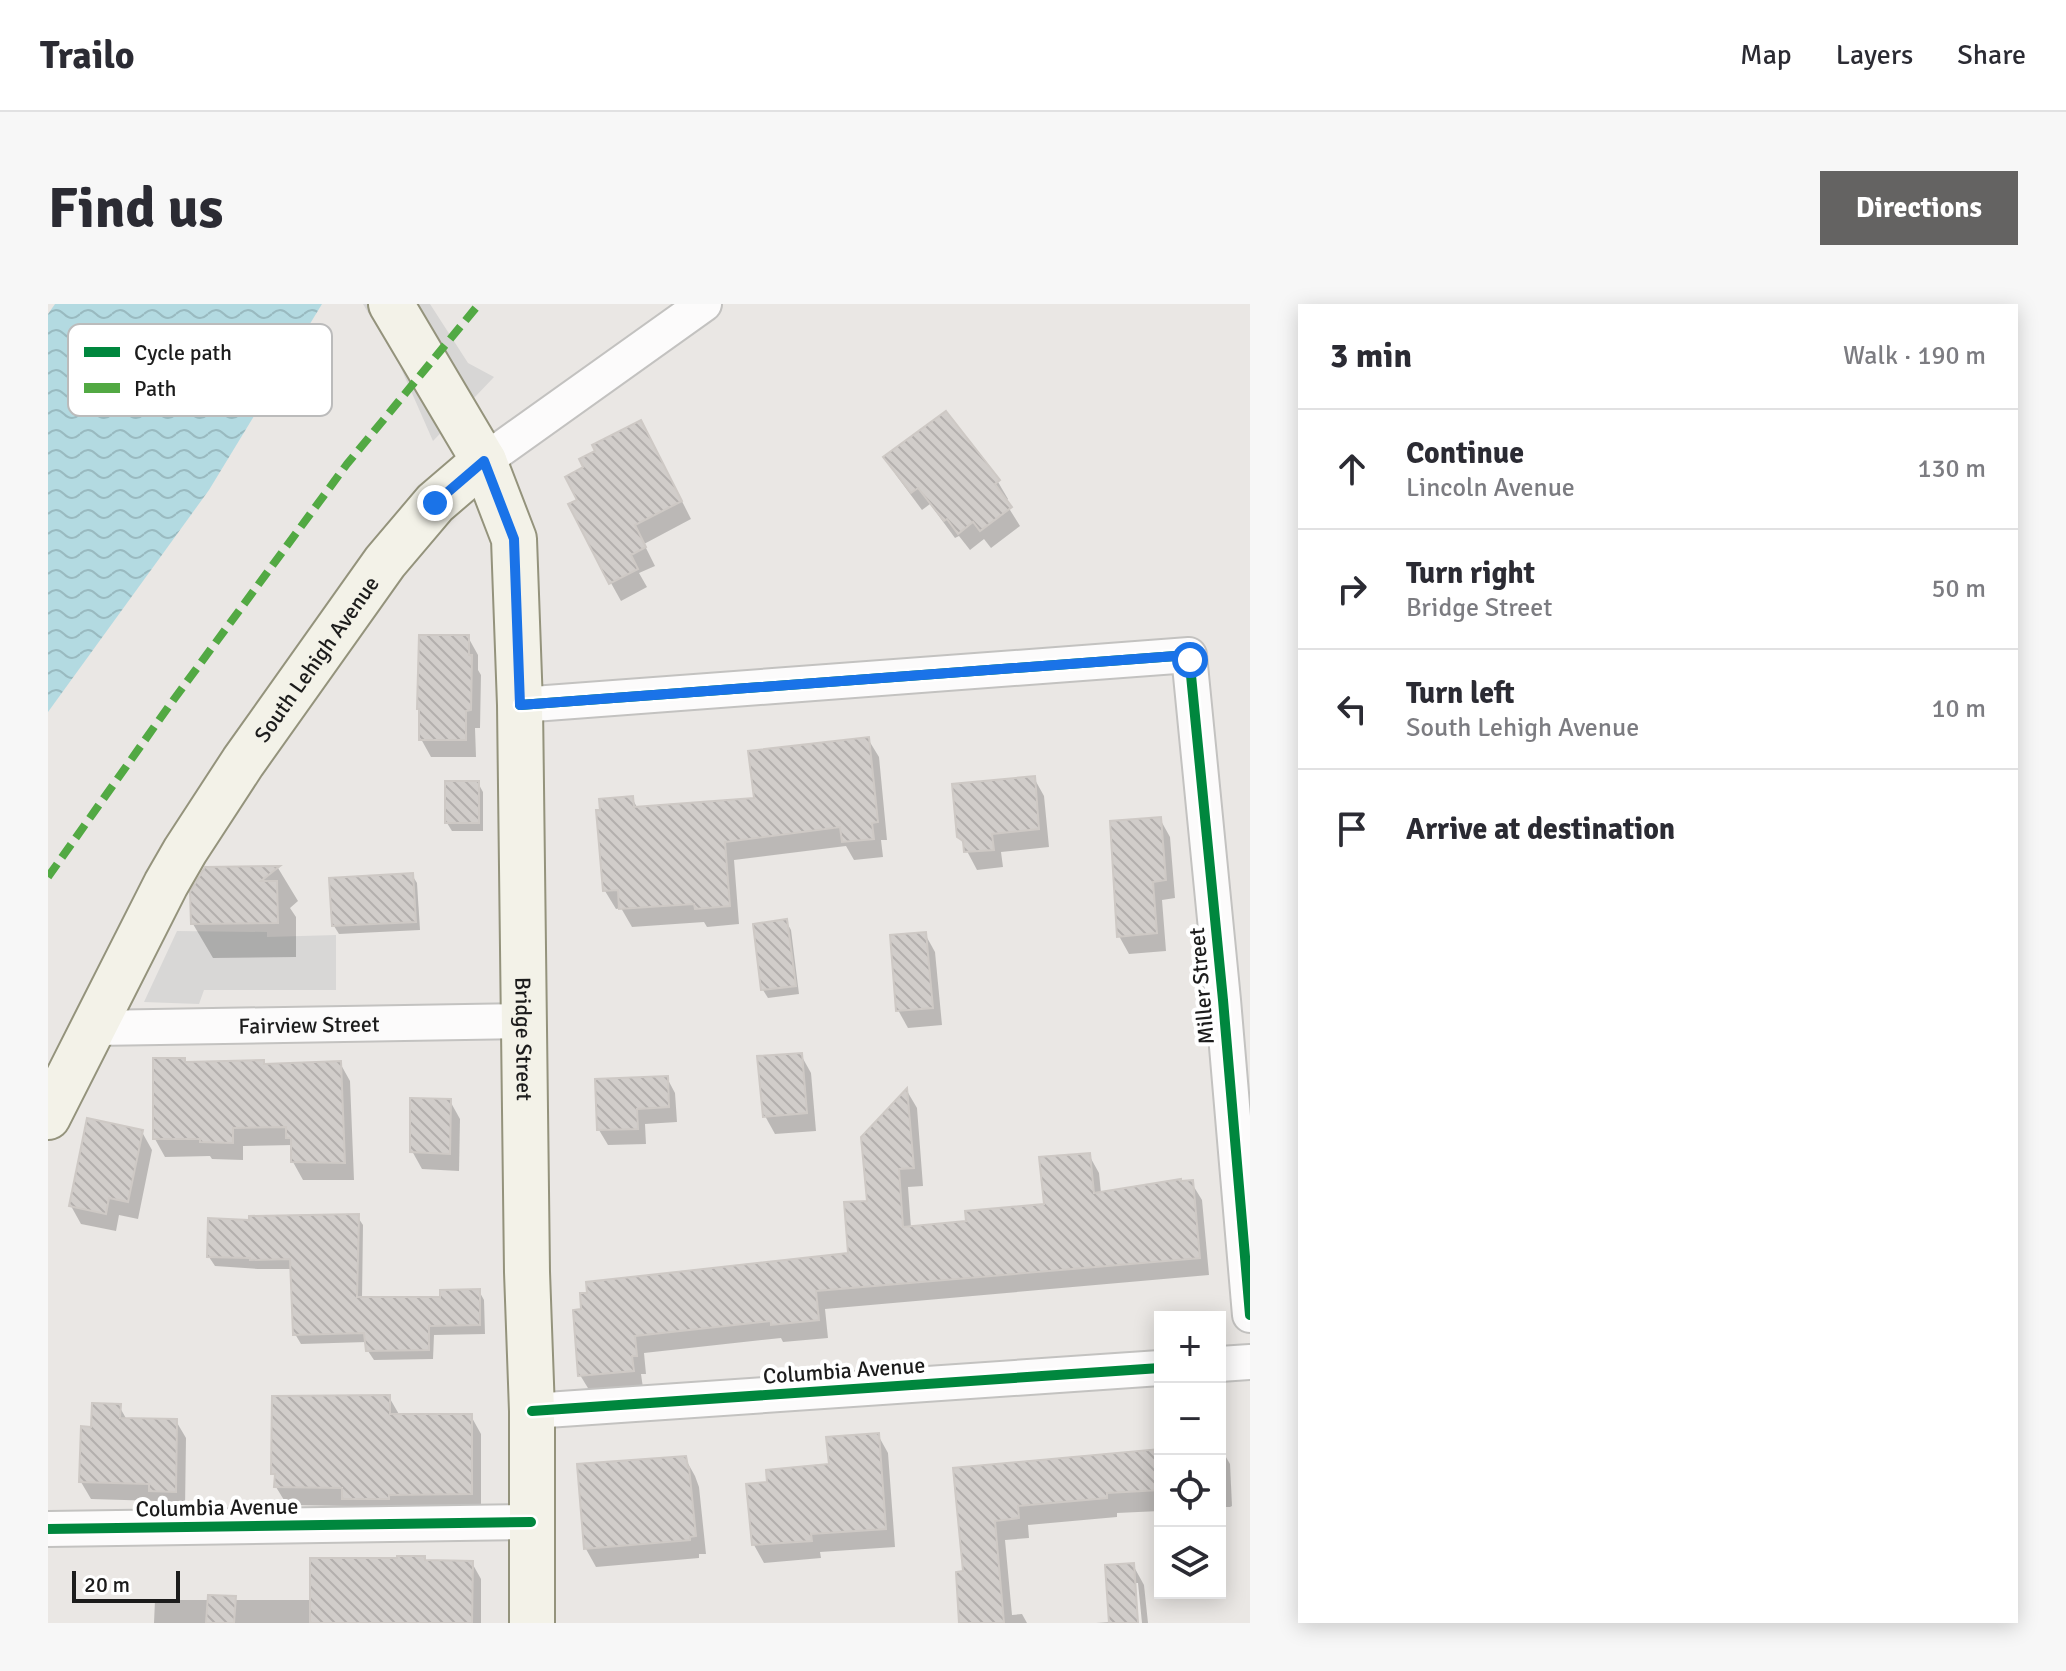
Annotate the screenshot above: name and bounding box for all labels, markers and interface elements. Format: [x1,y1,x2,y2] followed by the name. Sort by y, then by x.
[40,32,135,79] text: Trailo
[1740,38,1792,72] text: Map
[1836,38,1913,72] text: Layers
[1957,38,2026,72] text: Share
[1820,171,2018,245] button: Directions
[48,174,223,243] text: Find us
[68,324,332,416] legend
[1330,335,1412,377] text: 3 min
[134,339,232,366] text: Cycle path
[1843,340,1986,372] text: Walk · 190 m
[134,375,177,402] text: Path
[1406,435,1524,472] text: Continue
[1330,447,1374,491] icon: ahead
[1917,453,1986,485] text: 130 m
[1406,472,1575,504] text: Lincoln Avenue
[417,485,453,521] route end
[1406,555,1535,592] text: Turn right
[1330,567,1374,611] icon: right
[248,571,385,747] street label: South Lehigh Avenue
[1931,573,1986,605] text: 50 m
[1406,592,1552,624] text: Bridge Street
[1172,642,1208,678] route start
[1406,675,1515,712] text: Turn left
[1330,687,1374,731] icon: left
[1931,693,1986,725] text: 10 m
[1406,712,1639,744] text: South Lehigh Avenue
[1330,807,1374,851] icon: arrive
[1406,811,1675,848] text: Arrive at destination
[1183,926,1220,1046] street label: Miller Street
[509,977,538,1101] street label: Bridge Street
[238,1010,380,1040] street label: Fairview Street
[1154,1311,1226,1599] map controls
[1154,1311,1226,1383] button: +
[762,1351,926,1390] street label: Columbia Avenue
[1154,1383,1226,1455] button: −
[1154,1455,1226,1527] button: locate
[135,1493,299,1522] street label: Columbia Avenue
[1154,1527,1226,1599] button: layers
[72,1567,180,1603] scale bar
[84,1571,130,1598] text: 20 m

